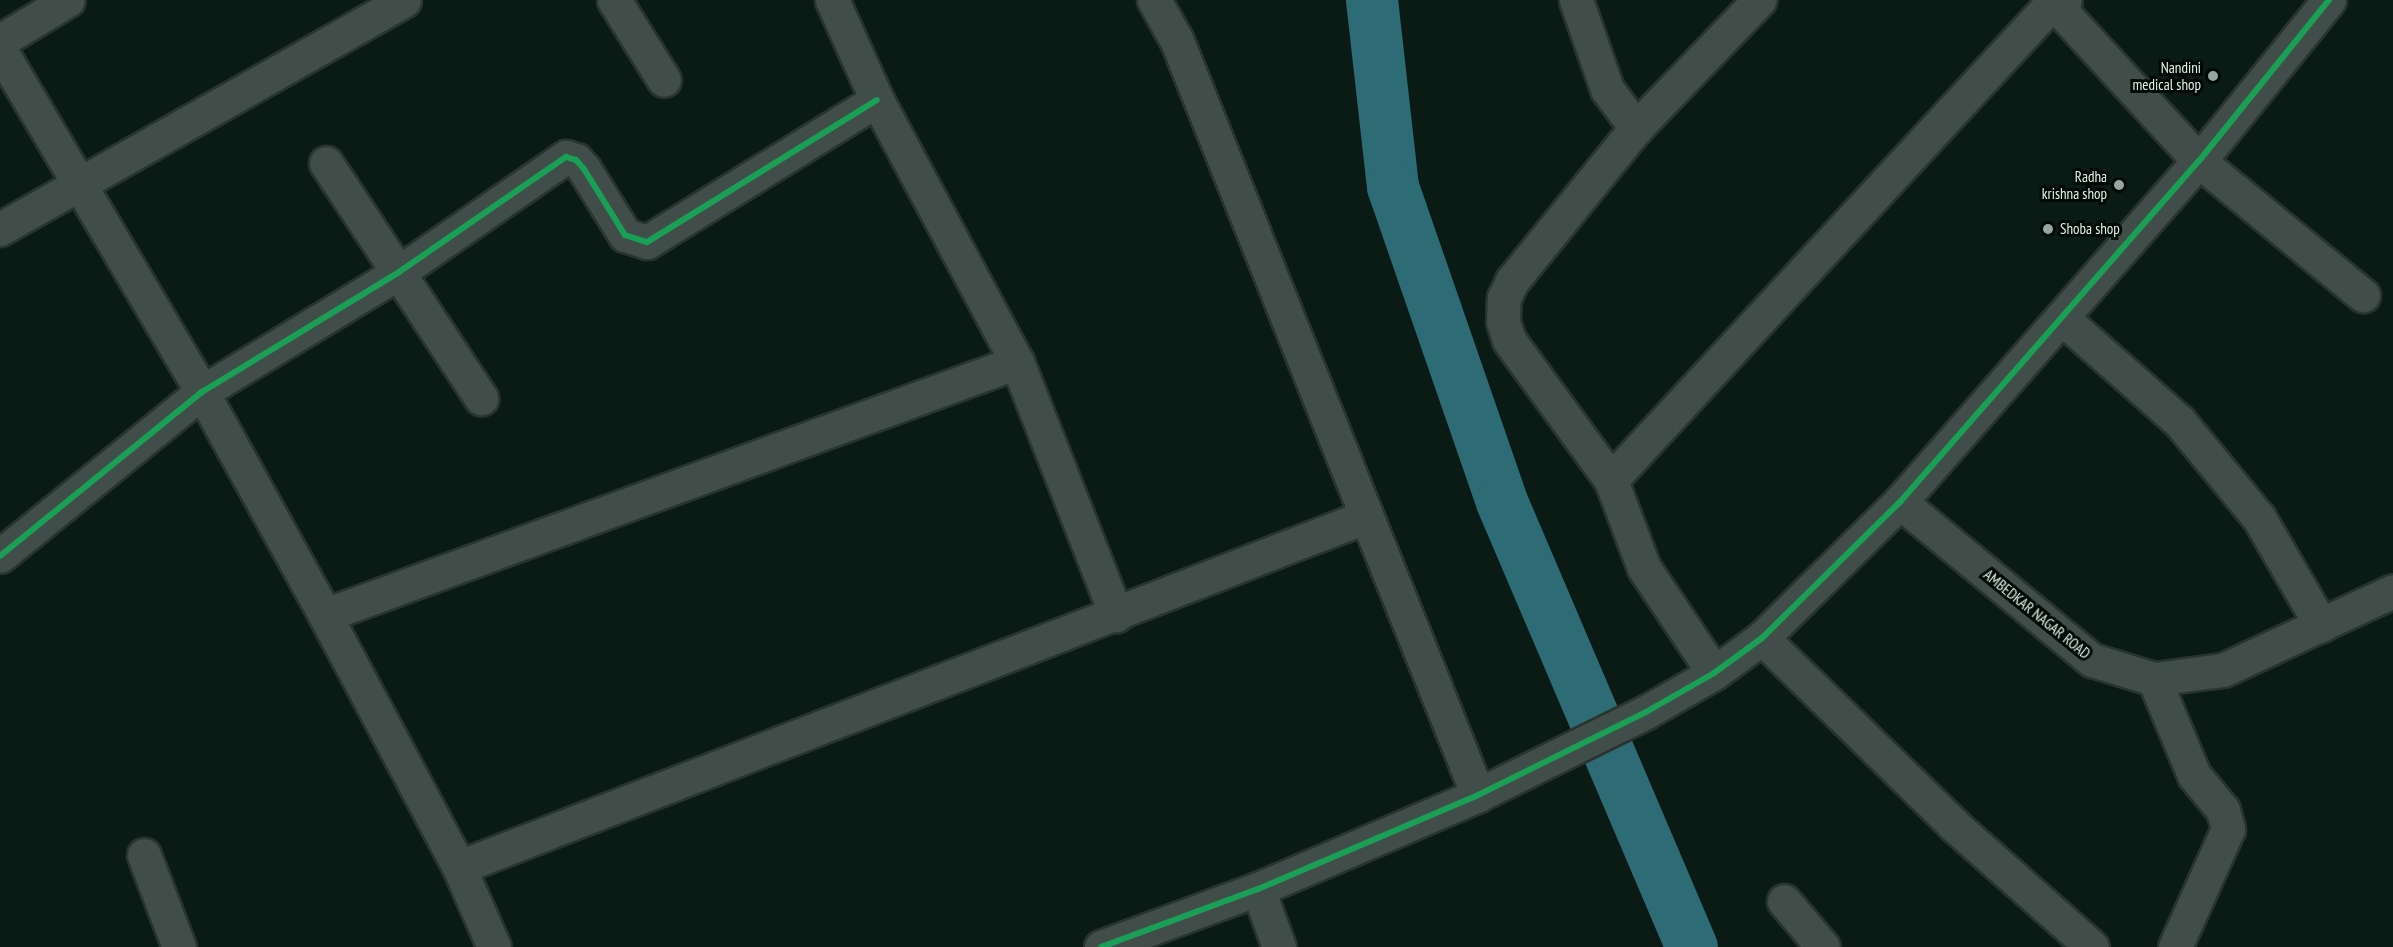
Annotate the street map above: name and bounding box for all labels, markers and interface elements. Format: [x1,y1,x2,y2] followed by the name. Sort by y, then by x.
[2133,58,2201,93] place label: Nandini medical shop
[2206,69,2220,83] marker: Nandini medical shop
[2042,167,2107,202] place label: Radha krishna shop
[2112,178,2126,192] marker: Radha krishna shop
[2060,220,2120,238] place label: Shoba shop
[2041,222,2055,236] marker: Shoba shop
[1980,565,2094,663] street label: AMBEDKAR NAGAR ROAD

